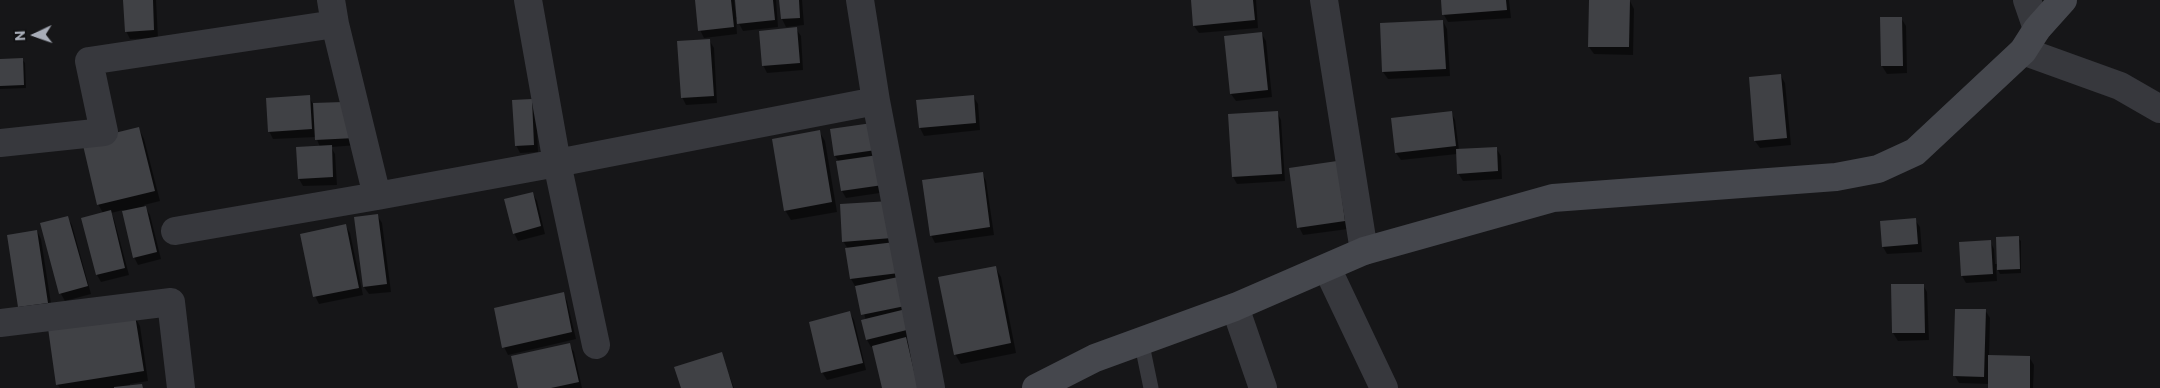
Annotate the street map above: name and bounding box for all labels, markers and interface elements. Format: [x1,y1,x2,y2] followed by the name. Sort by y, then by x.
[10,10,60,60] north arrow
[11,30,28,41] text: N

